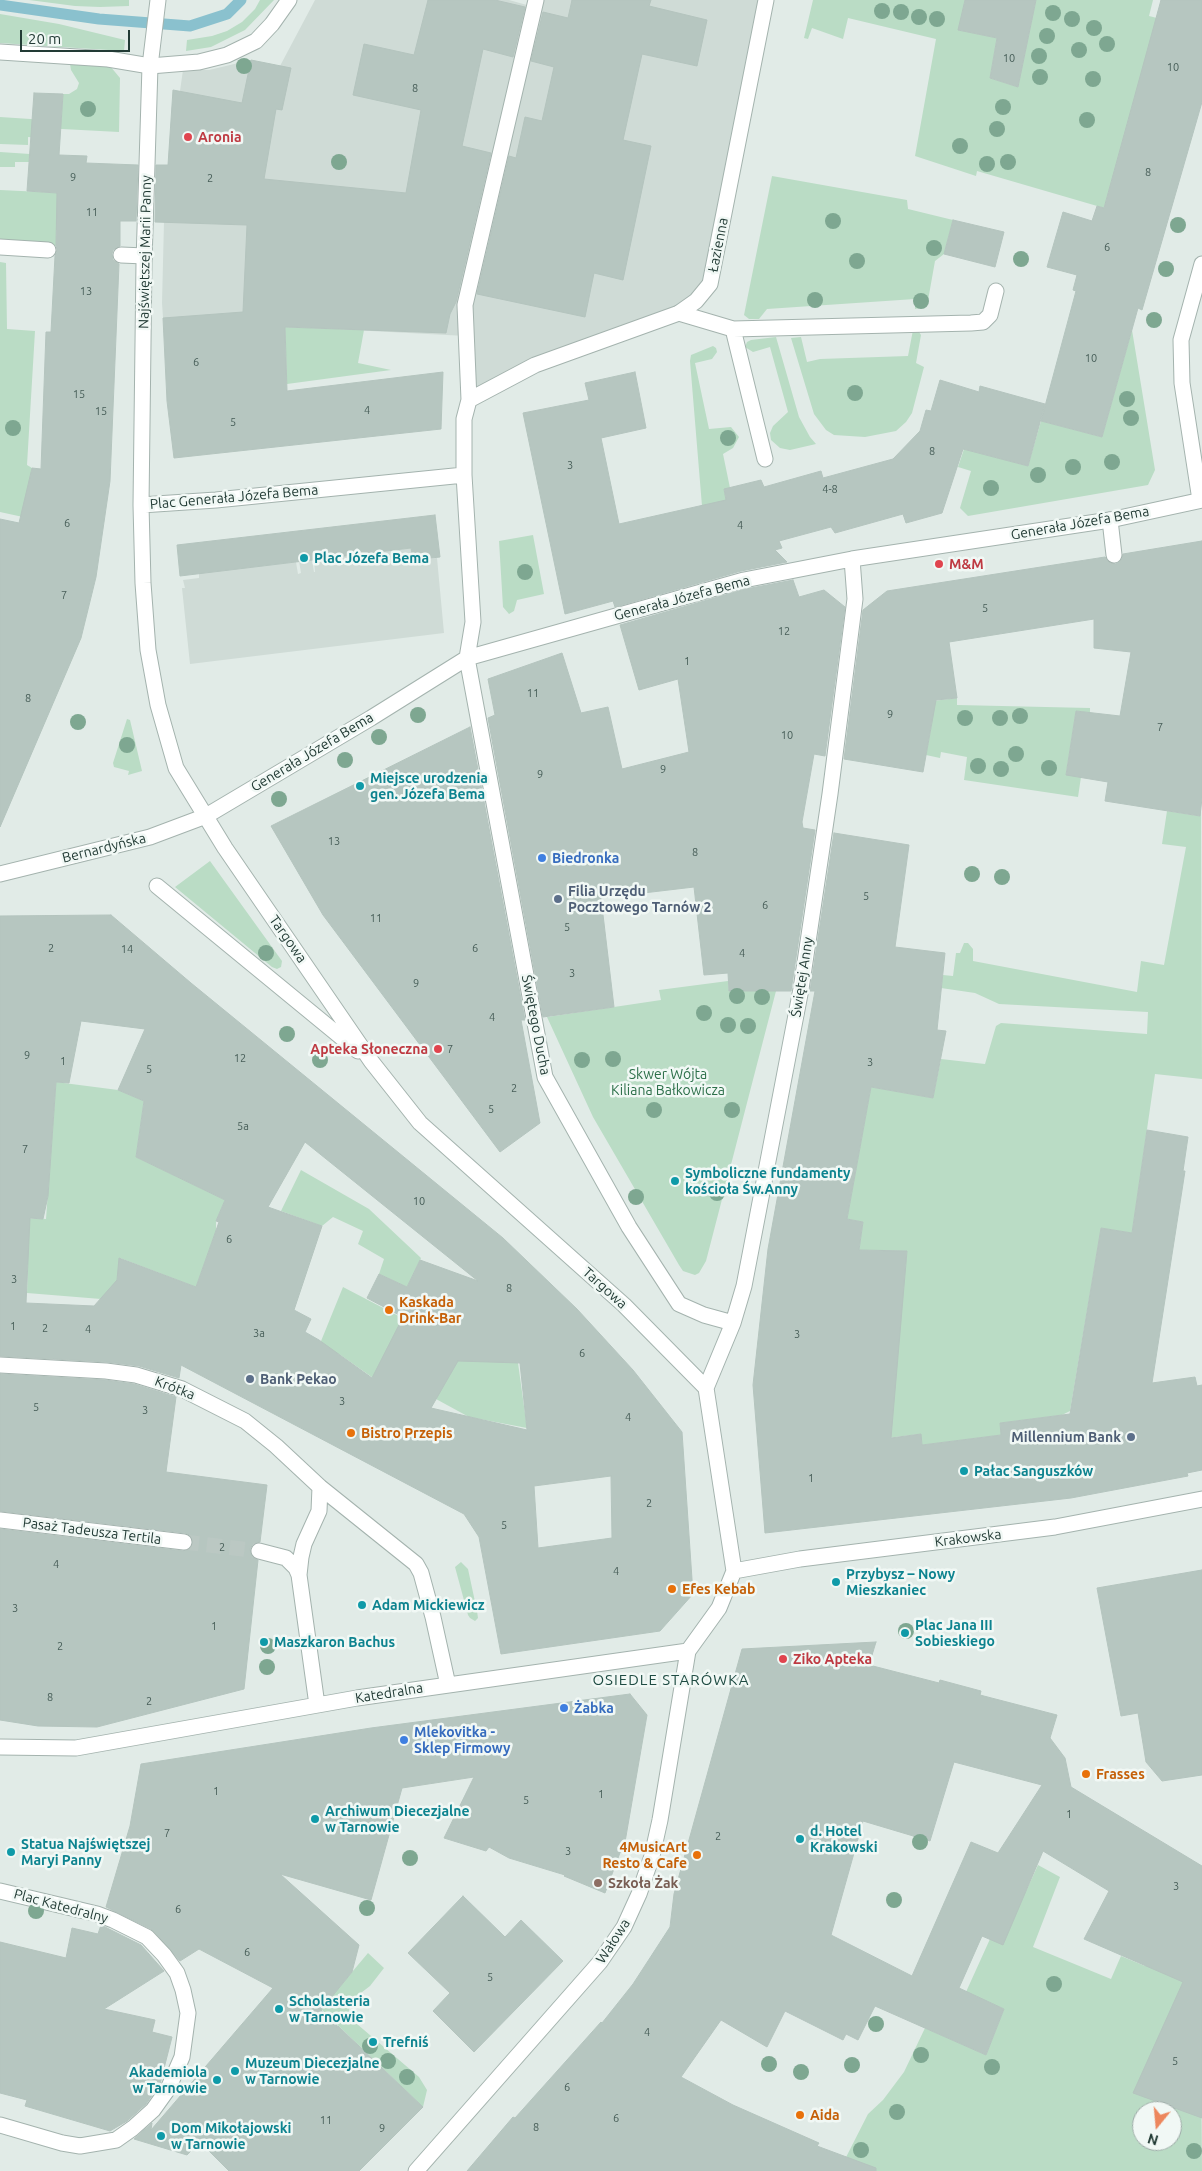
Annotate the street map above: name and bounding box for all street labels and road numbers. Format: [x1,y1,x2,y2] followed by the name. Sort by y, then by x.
[135,175,155,329] street label: Najświętszej Marii Panny
[704,216,732,274] street label: Łazienna
[149,481,319,513] street label: Plac Generała Józefa Bema
[1010,503,1150,543] street label: Generała Józefa Bema
[612,572,752,624] street label: Generała Józefa Bema
[248,709,376,795] street label: Generała Józefa Bema
[60,829,148,867] street label: Bernardyńska
[266,912,310,966] street label: Targowa
[787,936,817,1018] street label: Świętej Anny
[518,974,554,1076] street label: Świętego Ducha
[579,1264,631,1312] street label: Targowa
[152,1373,198,1403] street label: Krótka
[22,1514,162,1548] street label: Pasaż Tadeusza Tertila
[934,1526,1002,1550] street label: Krakowska
[354,1679,424,1707] street label: Katedralna
[12,1885,110,1927] street label: Plac Katedralny
[592,1916,634,1966] street label: Wałowa

